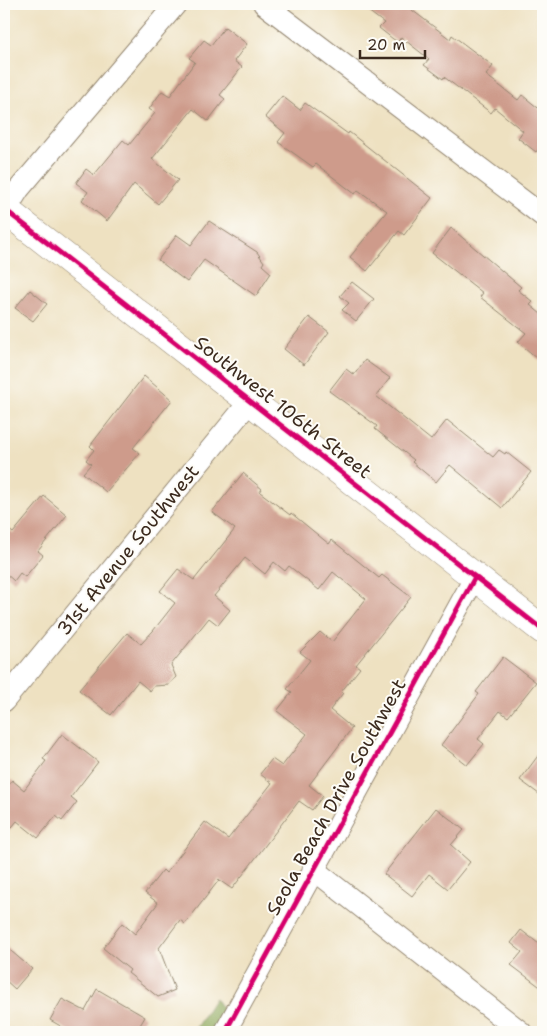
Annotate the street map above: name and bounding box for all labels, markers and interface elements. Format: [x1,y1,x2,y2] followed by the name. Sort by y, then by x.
[360,28,424,60] scale bar
[367,35,406,55] text: 20 m
[189,330,377,484] street label: Southwest 106th Street
[51,459,205,641] street label: 31st Avenue Southwest
[260,674,412,920] street label: Seola Beach Drive Southwest

